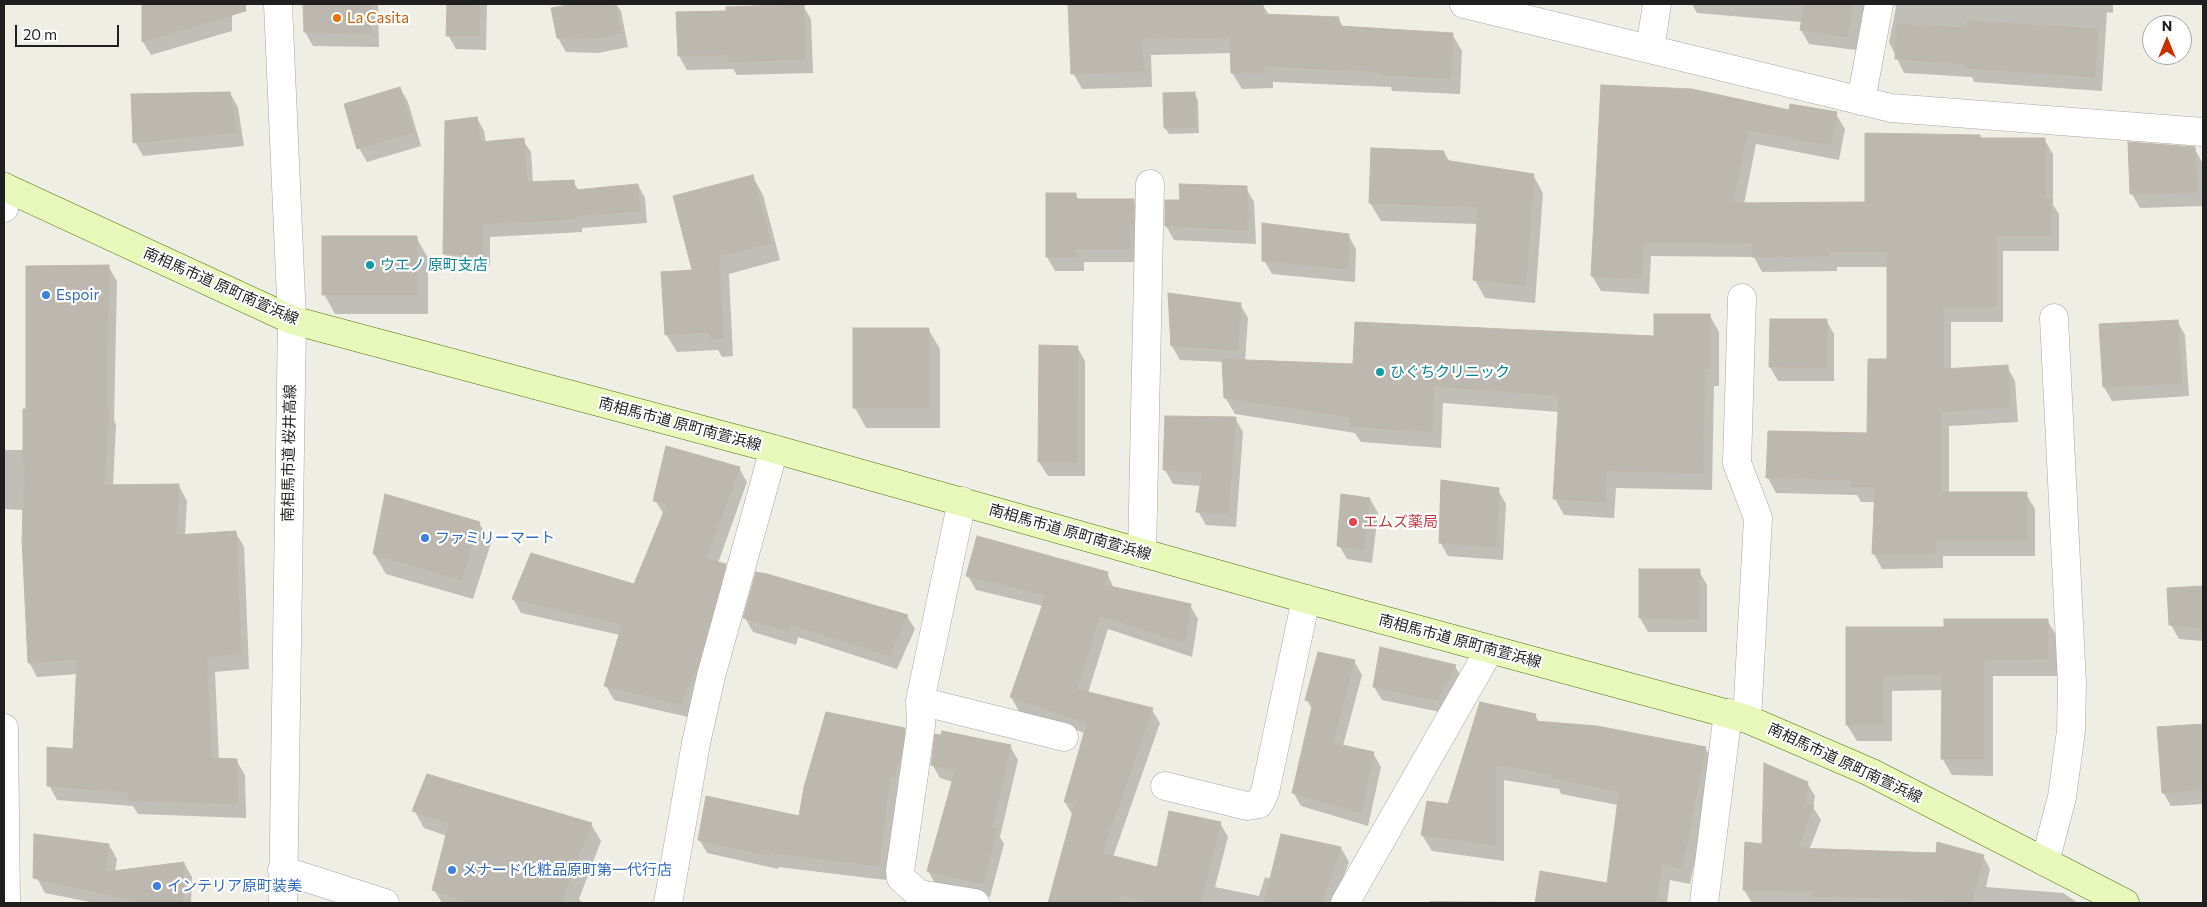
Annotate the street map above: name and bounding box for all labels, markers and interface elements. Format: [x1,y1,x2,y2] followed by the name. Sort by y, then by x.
[347,9,409,27] place label: La Casita
[331,12,343,24] marker: La Casita
[18,15,121,47] scale bar
[2142,15,2192,65] north arrow
[2162,17,2172,34] text: N
[23,25,57,43] text: 20 m
[141,244,301,328] street label: 南相馬市道 原町南萱浜線
[380,256,488,274] place label: ウエノ 原町支店
[364,259,376,271] marker: ウエノ 原町支店
[56,286,99,304] place label: Espoir
[40,289,52,301] marker: Espoir
[1390,363,1510,381] place label: ひぐちクリニック
[1374,366,1386,378] marker: ひぐちクリニック
[279,384,299,522] street label: 南相馬市道 桜井高線
[597,394,763,454] street label: 南相馬市道 原町南萱浜線
[987,500,1153,564] street label: 南相馬市道 原町南萱浜線
[1363,513,1438,531] place label: エムズ薬局
[1347,516,1359,528] marker: エムズ薬局
[435,529,555,547] place label: ファミリーマート
[419,532,431,544] marker: ファミリーマート
[1377,611,1543,671] street label: 南相馬市道 原町南萱浜線
[1765,719,1925,807] street label: 南相馬市道 原町南萱浜線
[462,861,672,879] place label: メナード化粧品原町第一代行店
[446,864,458,876] marker: メナード化粧品原町第一代行店
[167,877,302,895] place label: インテリア原町装美
[151,880,163,892] marker: インテリア原町装美

